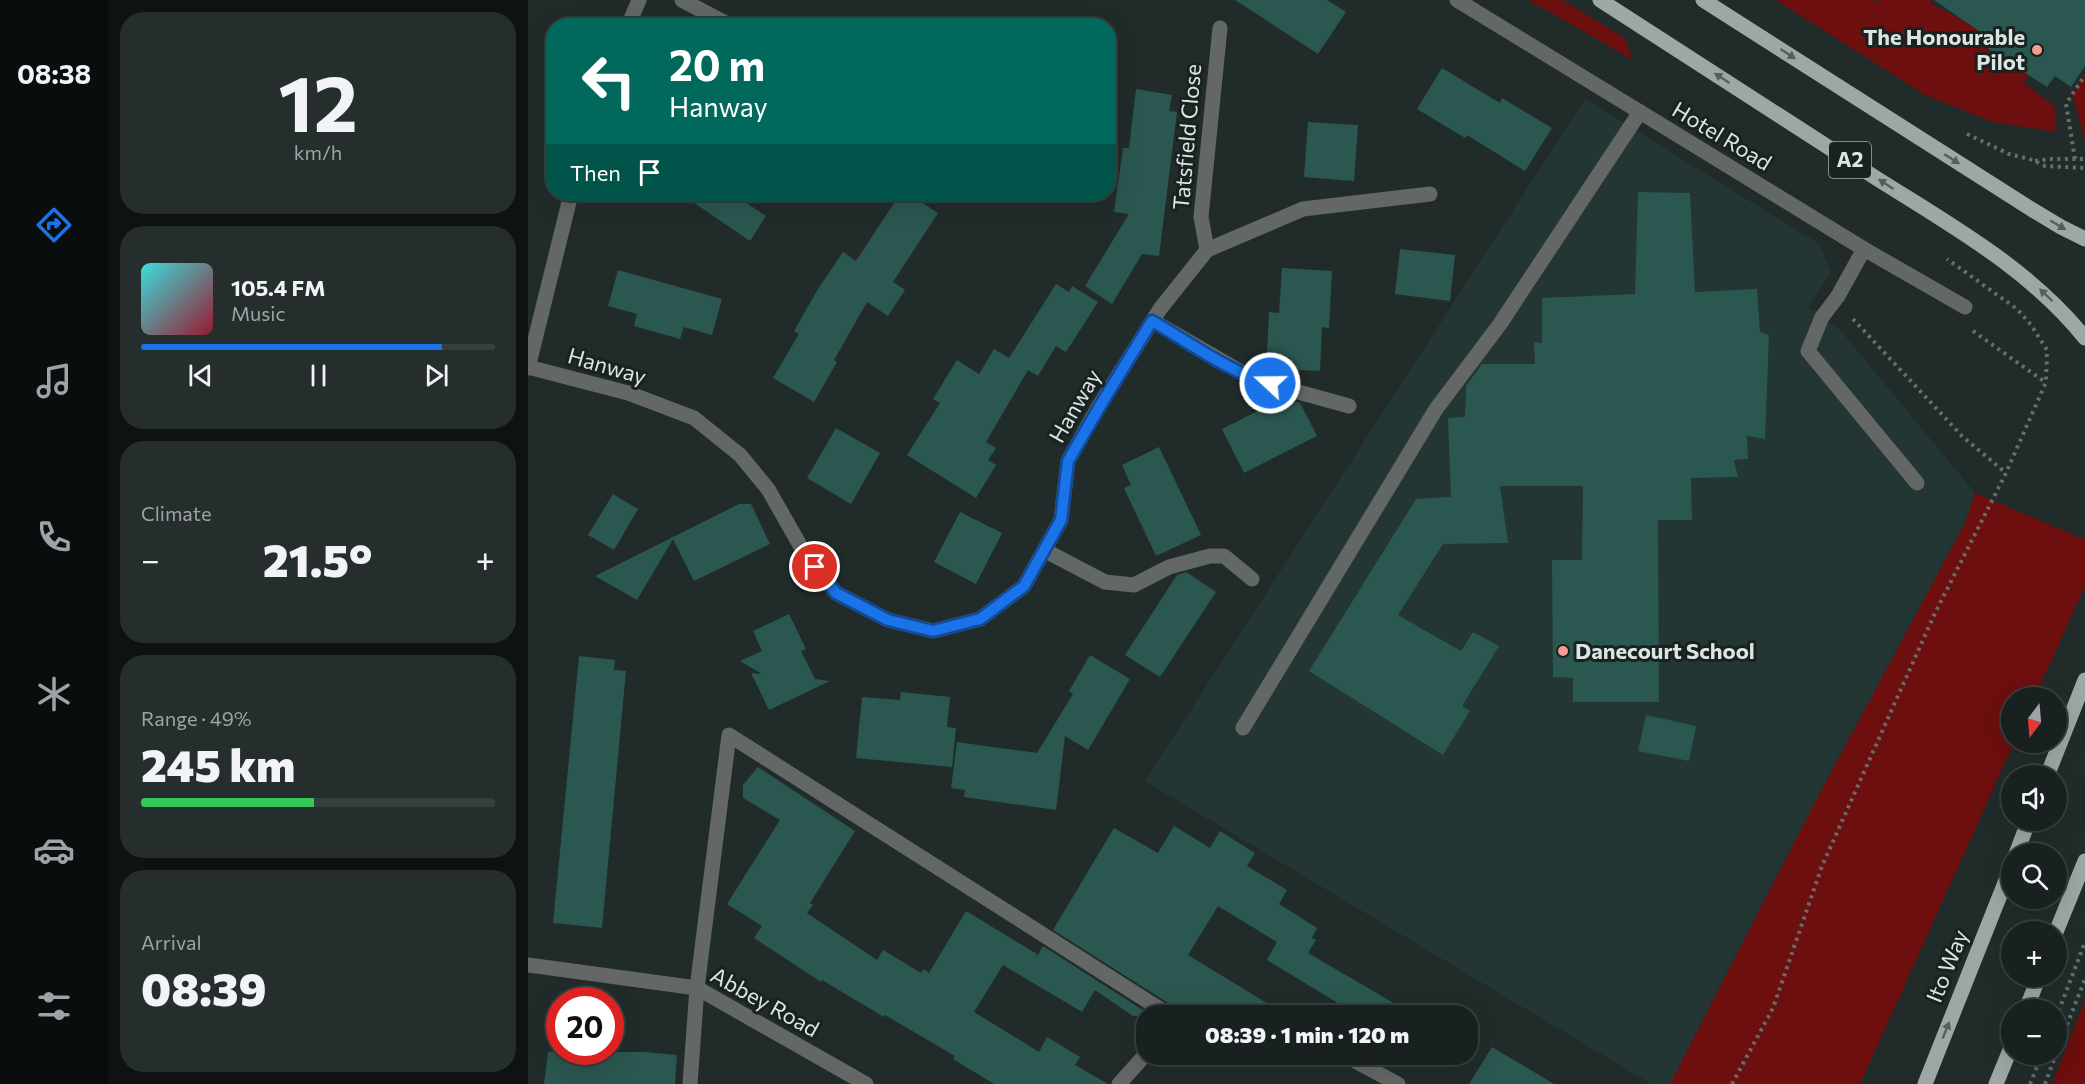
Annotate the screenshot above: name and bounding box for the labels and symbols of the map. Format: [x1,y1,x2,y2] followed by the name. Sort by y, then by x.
[1863,23,2025,75] place label: The Honourable Pilot
[2030,43,2044,57] marker: The Honourable Pilot
[1780,48,1796,59] one-way arrow
[1167,63,1206,211] street label: Tatsfield Close
[1714,73,1730,84] one-way arrow
[1668,95,1777,176] street label: Hotel Road
[1829,142,1871,178] road number: A2
[1944,153,1960,164] one-way arrow
[1877,178,1894,189] one-way arrow
[2050,220,2067,230] one-way arrow
[2038,288,2053,302] one-way arrow
[565,341,649,390] street label: Hanway
[1238,351,1302,415] position arrow
[1043,364,1106,447] street label: Hanway
[789,541,840,592] pin
[1575,637,1755,664] place label: Danecourt School
[1556,644,1570,658] marker: Danecourt School
[2001,687,2067,753] north arrow
[1920,925,1973,1006] street label: Ito Way
[706,961,824,1042] street label: Abbey Road
[546,987,624,1065] speed limit sign: 20
[1941,1020,1951,1038] one-way arrow

